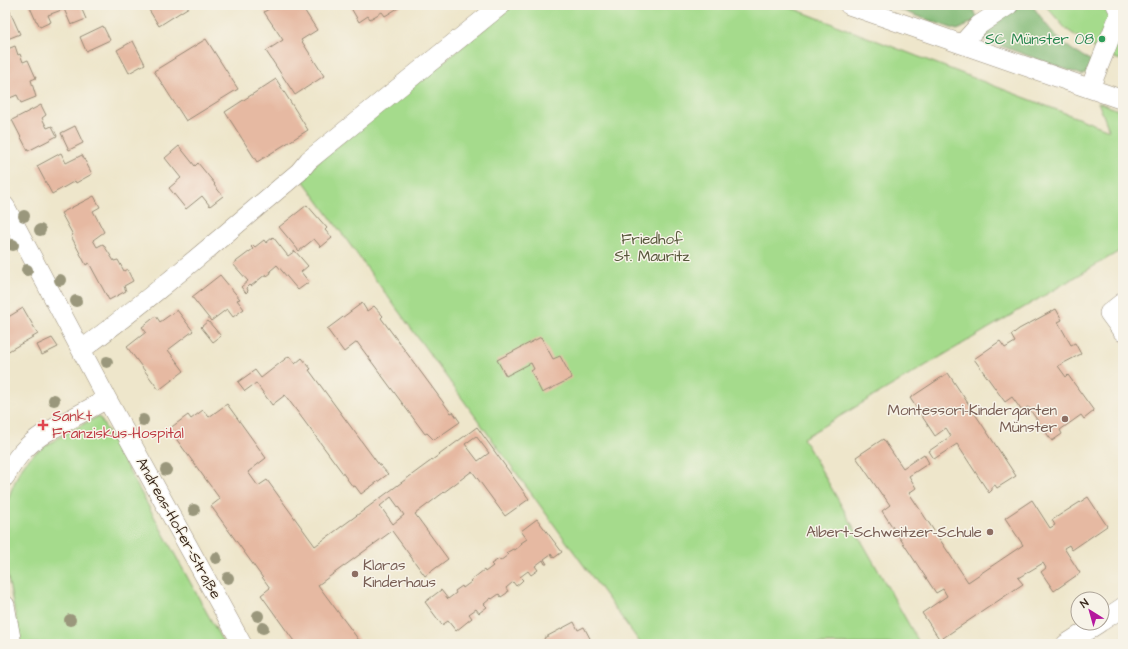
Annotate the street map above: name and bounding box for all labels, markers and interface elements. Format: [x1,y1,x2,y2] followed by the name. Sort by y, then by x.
[985,29,1094,50] place label: SC Münster 08
[1097,34,1107,44] marker: SC Münster 08
[614,229,690,267] park label: Friedhof St. Mauritz
[888,400,1057,438] place label: Montessori-Kindergarten Münster
[52,406,184,444] place label: Sankt Franziskus-Hospital
[1060,414,1070,424] marker: Montessori-Kindergarten Münster
[37,419,49,431] marker: Sankt Franziskus-Hospital
[131,454,226,603] street label: Andreas-Hofer-Straße
[806,522,982,543] place label: Albert-Schweitzer-Schule
[985,527,995,537] marker: Albert-Schweitzer-Schule
[363,555,437,593] place label: Klaras Kinderhaus
[350,569,360,579] marker: Klaras Kinderhaus
[1070,591,1110,631] north arrow
[1077,595,1092,611] text: N

